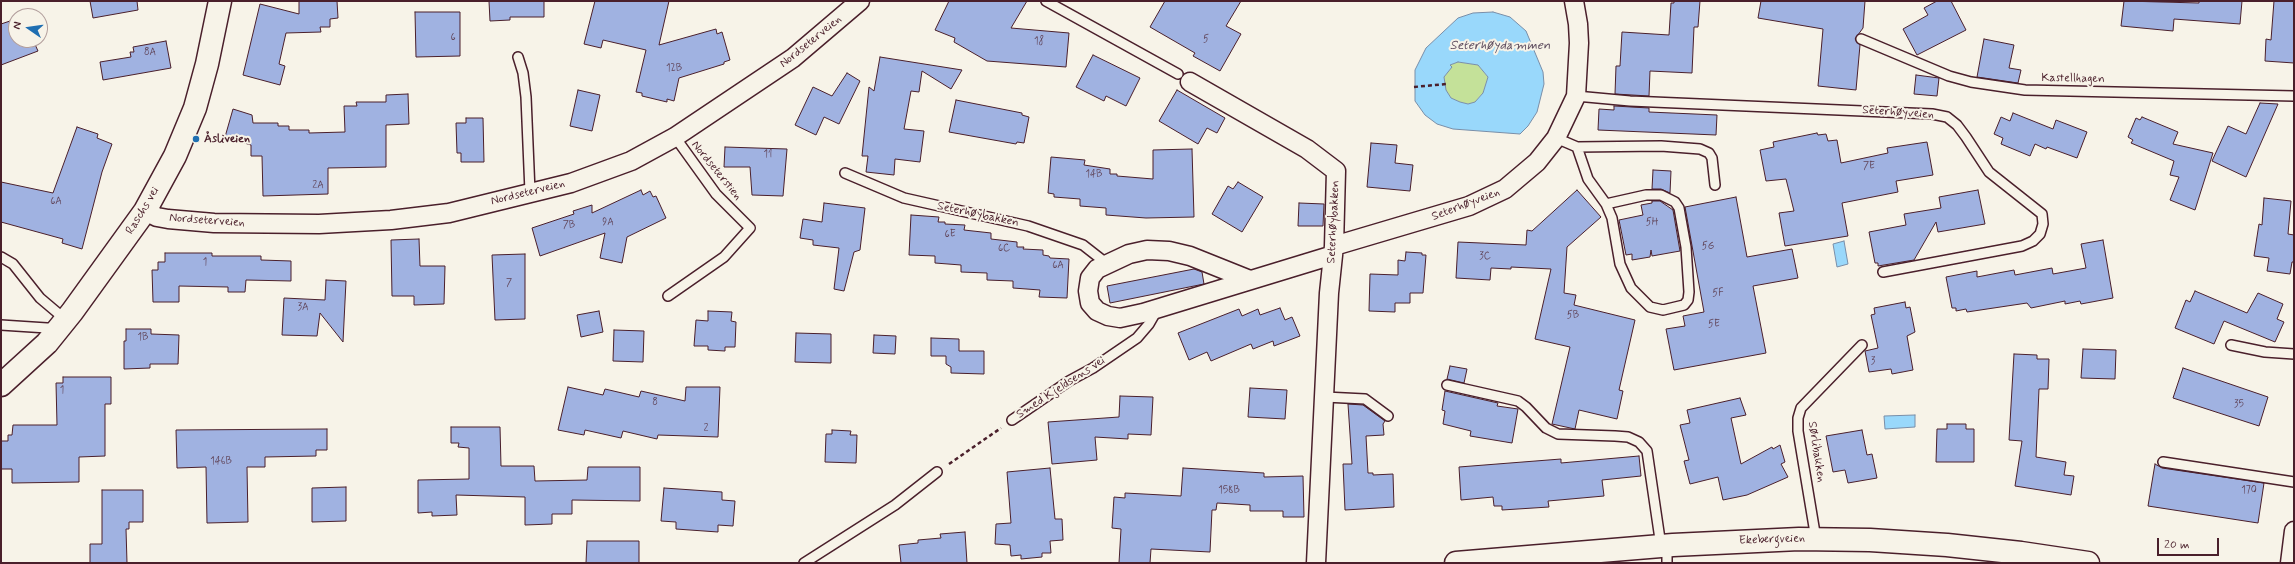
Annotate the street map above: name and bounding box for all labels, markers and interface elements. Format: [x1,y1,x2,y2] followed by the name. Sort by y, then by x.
[8,8,48,48] north arrow
[777,13,845,71] street label: Nordseterveien
[10,20,25,31] text: N
[450,32,456,44] house number: 6
[1203,34,1209,46] house number: 5
[1034,36,1044,48] house number: 18
[1450,38,1550,54] water label: Seterhøydammen
[144,47,156,59] house number: 8A
[666,63,682,75] house number: 12B
[2041,71,2105,87] street label: Kastellhagen
[1862,103,1934,123] street label: Seterhøyveien
[204,132,250,146] place label: Åsliveien
[191,134,201,144] marker: Åsliveien
[688,138,744,204] street label: Nordseterstien
[764,149,772,161] house number: 11
[1863,161,1875,173] house number: 7E
[1086,169,1102,181] house number: 14B
[490,177,566,209] street label: Nordseterveien
[312,180,324,192] house number: 2A
[1325,180,1343,264] street label: Seterhøybakken
[123,185,163,237] street label: Raschs vei
[1430,185,1502,225] street label: Seterhøyveien
[50,196,62,208] house number: 6A
[936,199,1020,231] street label: Seterhøybakken
[169,211,245,231] street label: Nordseterveien
[602,217,614,229] house number: 9A
[1646,217,1658,229] house number: 5H
[563,220,575,232] house number: 7B
[945,229,955,241] house number: 6E
[1702,241,1714,253] house number: 5G
[998,243,1010,255] house number: 6C
[1479,251,1491,263] house number: 3C
[203,257,207,269] house number: 1
[1052,260,1064,272] house number: 6A
[506,278,512,290] house number: 7
[1712,288,1724,300] house number: 5F
[297,302,309,314] house number: 3A
[1567,310,1579,322] house number: 5B
[1708,319,1720,331] house number: 5E
[138,332,148,344] house number: 1B
[1014,354,1108,422] street label: Smed Kjeldsens vei
[1871,356,1875,368] house number: 3
[60,385,64,397] house number: 1
[652,397,658,409] house number: 8
[2234,399,2244,411] house number: 35
[1804,421,1828,483] street label: Sørlibakken
[704,423,708,435] house number: 2
[210,456,232,468] house number: 146B
[1218,485,1240,497] house number: 158B
[2241,485,2257,497] house number: 170
[2159,530,2221,556] scale bar
[1739,532,1805,548] street label: Ekebergveien
[2164,537,2190,553] text: 20 m

